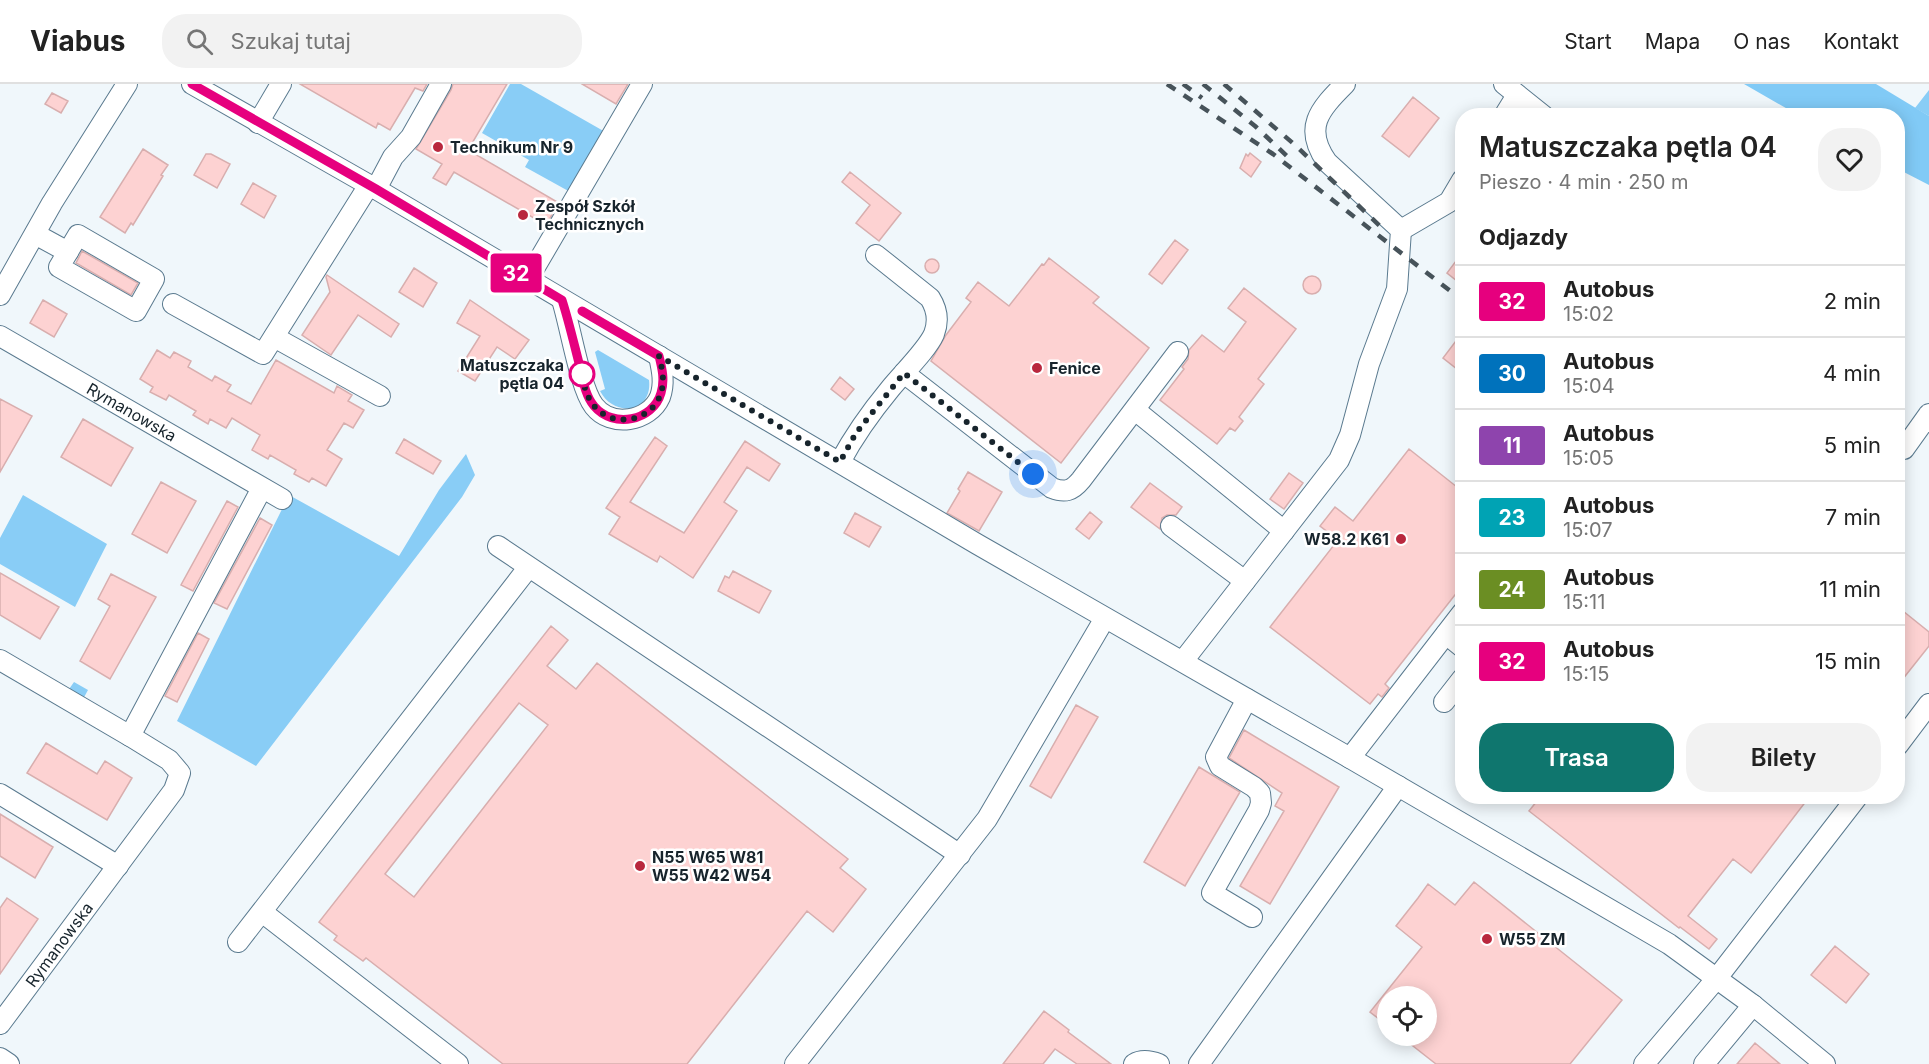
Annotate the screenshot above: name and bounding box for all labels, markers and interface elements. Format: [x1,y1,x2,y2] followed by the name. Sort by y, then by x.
[162,14,582,68] search box
[30,24,126,58] text: Viabus
[183,25,216,58] icon: search
[231,28,351,54] text: Szukaj tutaj
[1564,29,1612,54] text: Start
[1645,29,1700,54] text: Mapa
[1733,29,1791,54] text: O nas
[1824,29,1899,54] text: Kontakt
[1818,128,1881,191] button: heart
[1479,130,1777,164] text: Matuszczaka pętla 04
[450,137,573,157] place label: Technikum Nr 9
[431,140,445,154] marker: Technikum Nr 9
[1479,170,1688,194] text: Pieszo · 4 min · 250 m
[535,196,644,234] place label: Zespół Szkół Technicznych
[516,208,530,222] marker: Zespół Szkół Technicznych
[1479,224,1568,250] text: Odjazdy
[489,254,543,292] line badge: 32
[503,261,529,286] text: 32
[1563,276,1654,302] text: Autobus
[1824,288,1881,314] text: 2 min
[1499,289,1525,314] text: 32
[1563,302,1614,326] text: 15:02
[1563,348,1654,374] text: Autobus
[460,355,564,393] place label: Matuszczaka pętla 04
[1049,358,1101,378] place label: Fenice
[1823,360,1881,386] text: 4 min
[569,361,595,387] marker: Matuszczaka pętla 04
[1030,361,1044,375] marker: Fenice
[1498,361,1526,386] text: 30
[1563,374,1615,398] text: 15:04
[83,378,180,446] street label: Rymanowska
[1563,420,1654,446] text: Autobus
[1824,432,1881,458] text: 5 min
[1503,433,1521,458] text: 11
[1563,446,1614,470] text: 15:05
[1018,459,1048,489] your location
[1563,492,1654,518] text: Autobus
[1825,504,1881,530] text: 7 min
[1499,505,1525,530] text: 23
[1563,518,1613,542] text: 15:07
[1304,529,1389,549] place label: W58.2 K61
[1394,532,1408,546] marker: W58.2 K61
[1563,564,1654,590] text: Autobus
[1819,576,1881,602] text: 11 min
[1498,577,1526,602] text: 24
[1563,590,1605,614] text: 15:11
[1563,636,1654,662] text: Autobus
[1815,648,1881,674] text: 15 min
[1499,649,1525,674] text: 32
[1563,662,1609,686] text: 15:15
[1479,723,1674,792] button: Trasa
[1686,723,1881,792] button: Bilety
[652,847,771,885] place label: N55 W65 W81 W55 W42 W54
[633,859,647,873] marker: N55 W65 W81 W55 W42 W54
[21,898,97,991] street label: Rymanowska
[1499,929,1565,949] place label: W55 ZM
[1480,932,1494,946] marker: W55 ZM
[1377,986,1437,1046] map controls
[1377,986,1437,1046] button: locate

